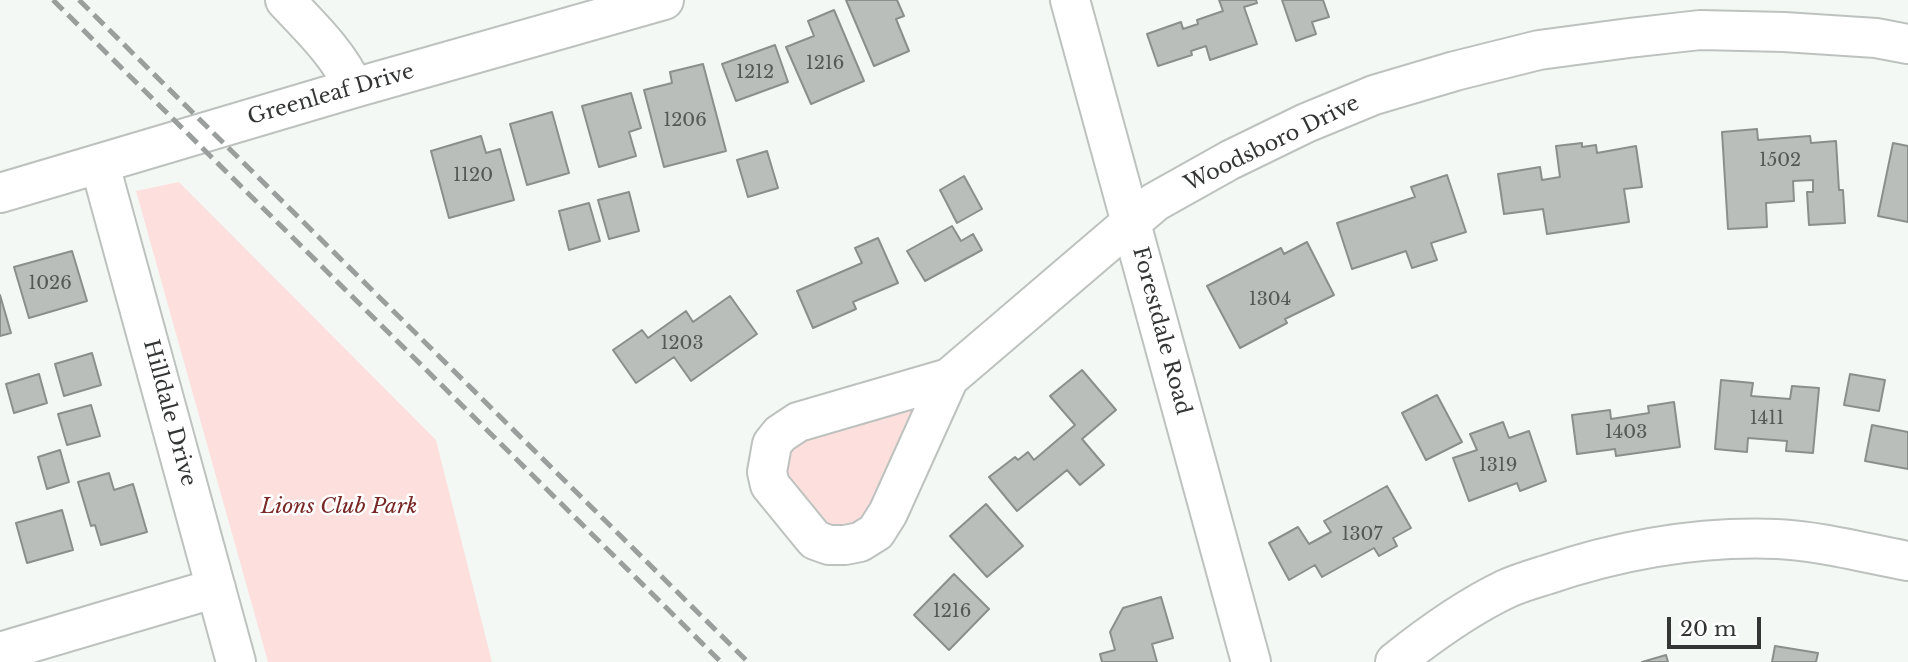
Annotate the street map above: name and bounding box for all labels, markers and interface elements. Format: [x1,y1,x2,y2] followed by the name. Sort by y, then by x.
[806,53,844,75] house number: 1216
[245,59,417,131] street label: Greenleaf Drive
[736,62,774,84] house number: 1212
[1181,91,1363,197] street label: Woodsboro Drive
[663,110,707,132] house number: 1206
[1759,150,1801,172] house number: 1502
[453,165,493,187] house number: 1120
[1126,244,1196,418] street label: Forestdale Road
[28,273,72,295] house number: 1026
[1249,289,1291,311] house number: 1304
[660,333,704,355] house number: 1203
[137,337,201,489] street label: Hilldale Drive
[1750,408,1784,430] house number: 1411
[1605,422,1647,444] house number: 1403
[1479,455,1517,477] house number: 1319
[261,494,417,520] park label: Lions Club Park
[1341,524,1383,546] house number: 1307
[933,601,971,623] house number: 1216
[1670,602,1764,646] scale bar
[1680,616,1737,642] text: 20 m

